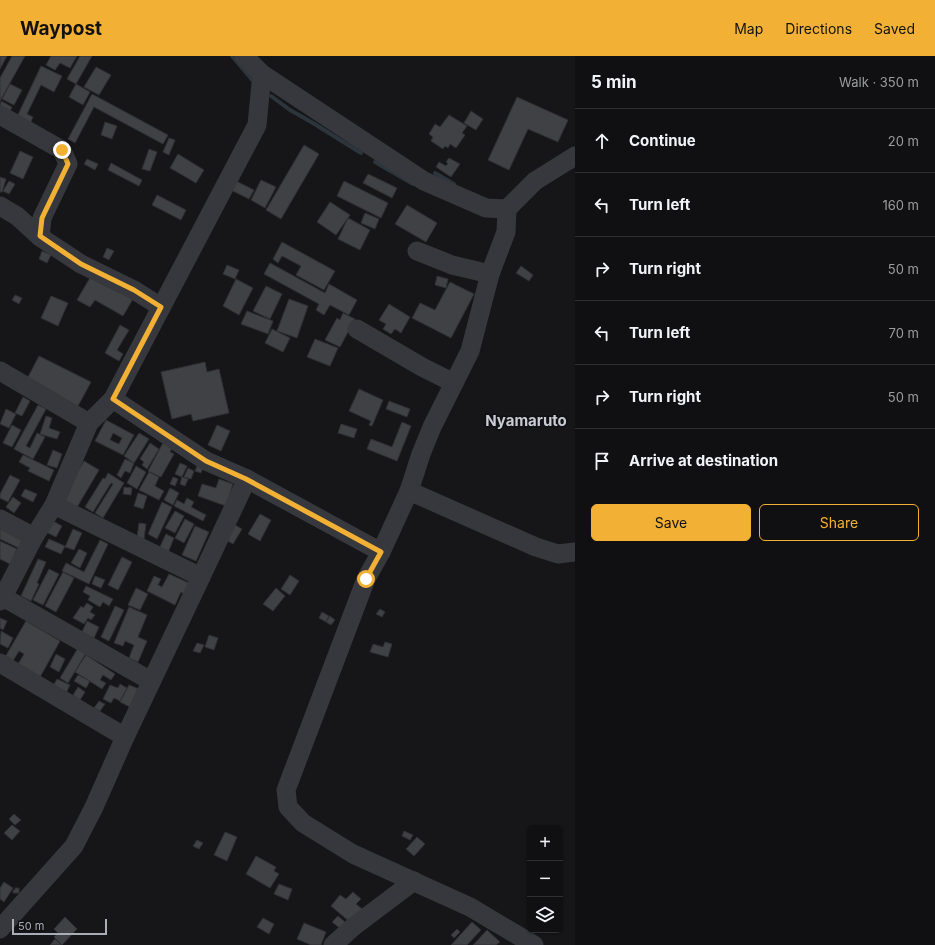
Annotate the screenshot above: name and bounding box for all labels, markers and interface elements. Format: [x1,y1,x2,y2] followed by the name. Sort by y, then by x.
[20,17,102,40] text: Waypost
[734,20,763,37] text: Map
[785,20,852,37] text: Directions
[874,20,915,37] text: Saved
[591,72,637,92] text: 5 min
[839,74,919,90] text: Walk · 350 m
[591,130,613,152] icon: ahead
[629,131,696,150] text: Continue
[888,133,919,149] text: 20 m
[53,141,71,159] route end
[591,194,613,216] icon: left
[629,195,690,214] text: Turn left
[882,197,919,213] text: 160 m
[591,258,613,280] icon: right
[629,259,701,278] text: Turn right
[888,261,919,277] text: 50 m
[591,322,613,344] icon: left
[629,323,690,342] text: Turn left
[889,325,919,341] text: 70 m
[591,386,613,408] icon: right
[629,387,701,406] text: Turn right
[888,389,919,405] text: 50 m
[485,411,567,430] district label: Nyamaruto
[591,450,613,472] icon: arrive
[629,451,778,470] text: Arrive at destination
[591,504,751,541] button: Save
[759,504,919,541] button: Share
[357,570,375,588] route start
[527,825,563,933] map controls
[527,825,563,861] button: +
[527,861,563,897] button: −
[527,897,563,933] button: layers
[12,917,107,936] scale bar
[18,919,44,933] text: 50 m

